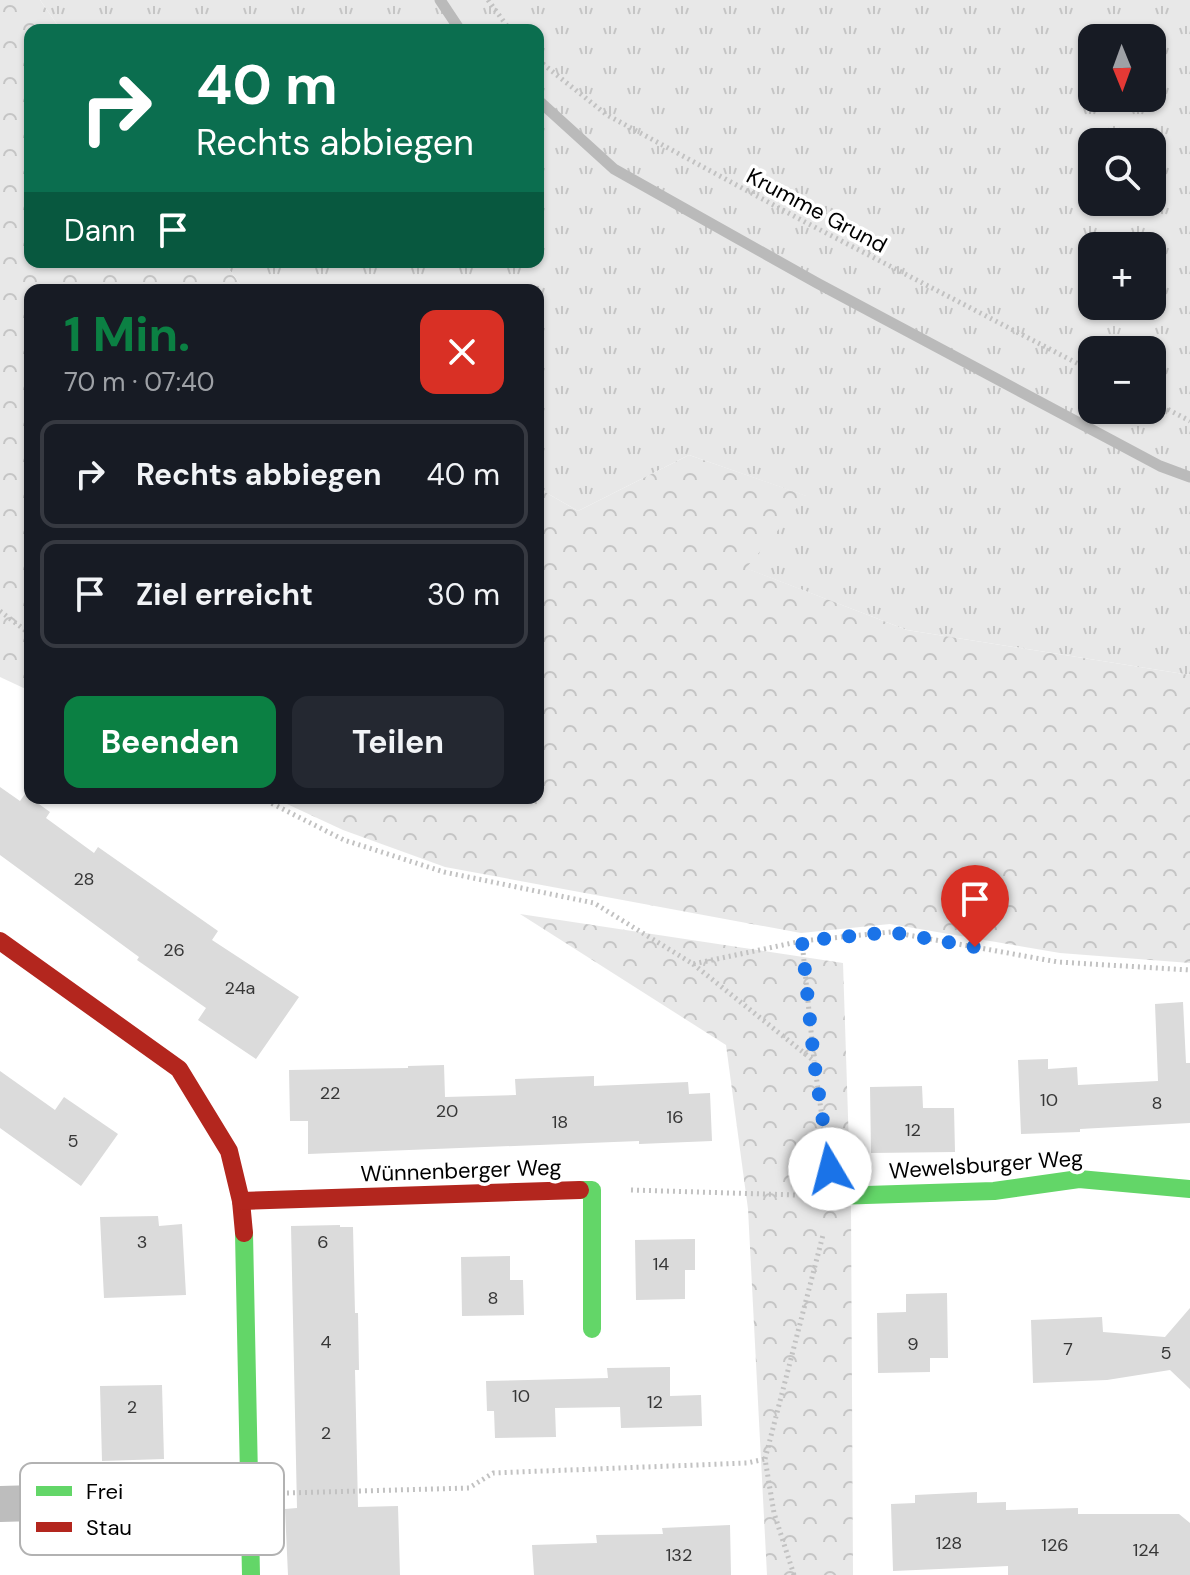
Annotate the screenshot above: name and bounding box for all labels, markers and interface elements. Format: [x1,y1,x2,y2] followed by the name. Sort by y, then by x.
[1078,24,1166,112] north arrow
[1078,24,1166,424] map controls
[196,48,338,121] text: 40 m
[64,56,168,160] icon: right
[196,119,474,166] text: Rechts abbiegen
[1078,128,1166,216] button: search
[742,161,892,260] street label: Krumme Grund
[151,208,195,252] icon: arrive
[64,211,135,250] text: Dann
[1078,232,1166,320] button: +
[64,303,190,366] text: 1 Min.
[420,310,504,394] button: close
[1078,336,1166,424] button: −
[64,365,215,399] text: 70 m · 07:40
[68,452,112,496] icon: right
[136,455,381,494] text: Rechts abbiegen
[427,455,500,494] text: 40 m
[68,572,112,616] icon: arrive
[136,575,313,614] text: Ziel erreicht
[427,575,500,614] text: 30 m
[64,696,276,788] button: Beenden
[292,696,504,788] button: Teilen
[941,865,1009,947] pin
[73,867,95,891] house number: 28
[953,877,997,921] icon: arrive
[163,938,185,962] house number: 26
[225,976,255,1000] house number: 24a
[320,1081,340,1105] house number: 22
[1040,1088,1058,1112] house number: 10
[1152,1091,1162,1115] house number: 8
[436,1099,458,1123] house number: 20
[667,1105,683,1129] house number: 16
[552,1110,568,1134] house number: 18
[905,1118,921,1142] house number: 12
[788,1127,872,1211] position arrow
[68,1129,78,1153] house number: 5
[888,1143,1084,1186] street label: Wewelsburger Weg
[360,1152,562,1189] street label: Wünnenberger Weg
[137,1230,147,1254] house number: 3
[317,1230,329,1254] house number: 6
[653,1252,669,1276] house number: 14
[488,1286,498,1310] house number: 8
[321,1330,332,1354] house number: 4
[907,1332,919,1356] house number: 9
[1063,1337,1073,1361] house number: 7
[1161,1341,1171,1365] house number: 5
[512,1384,530,1408] house number: 10
[647,1390,663,1414] house number: 12
[127,1395,137,1419] house number: 2
[321,1421,331,1445] house number: 2
[20,1463,284,1555] legend
[86,1477,123,1506] text: Frei
[86,1513,132,1542] text: Stau
[936,1531,962,1555] house number: 128
[1041,1533,1069,1557] house number: 126
[1133,1538,1159,1562] house number: 124
[666,1543,692,1567] house number: 132

